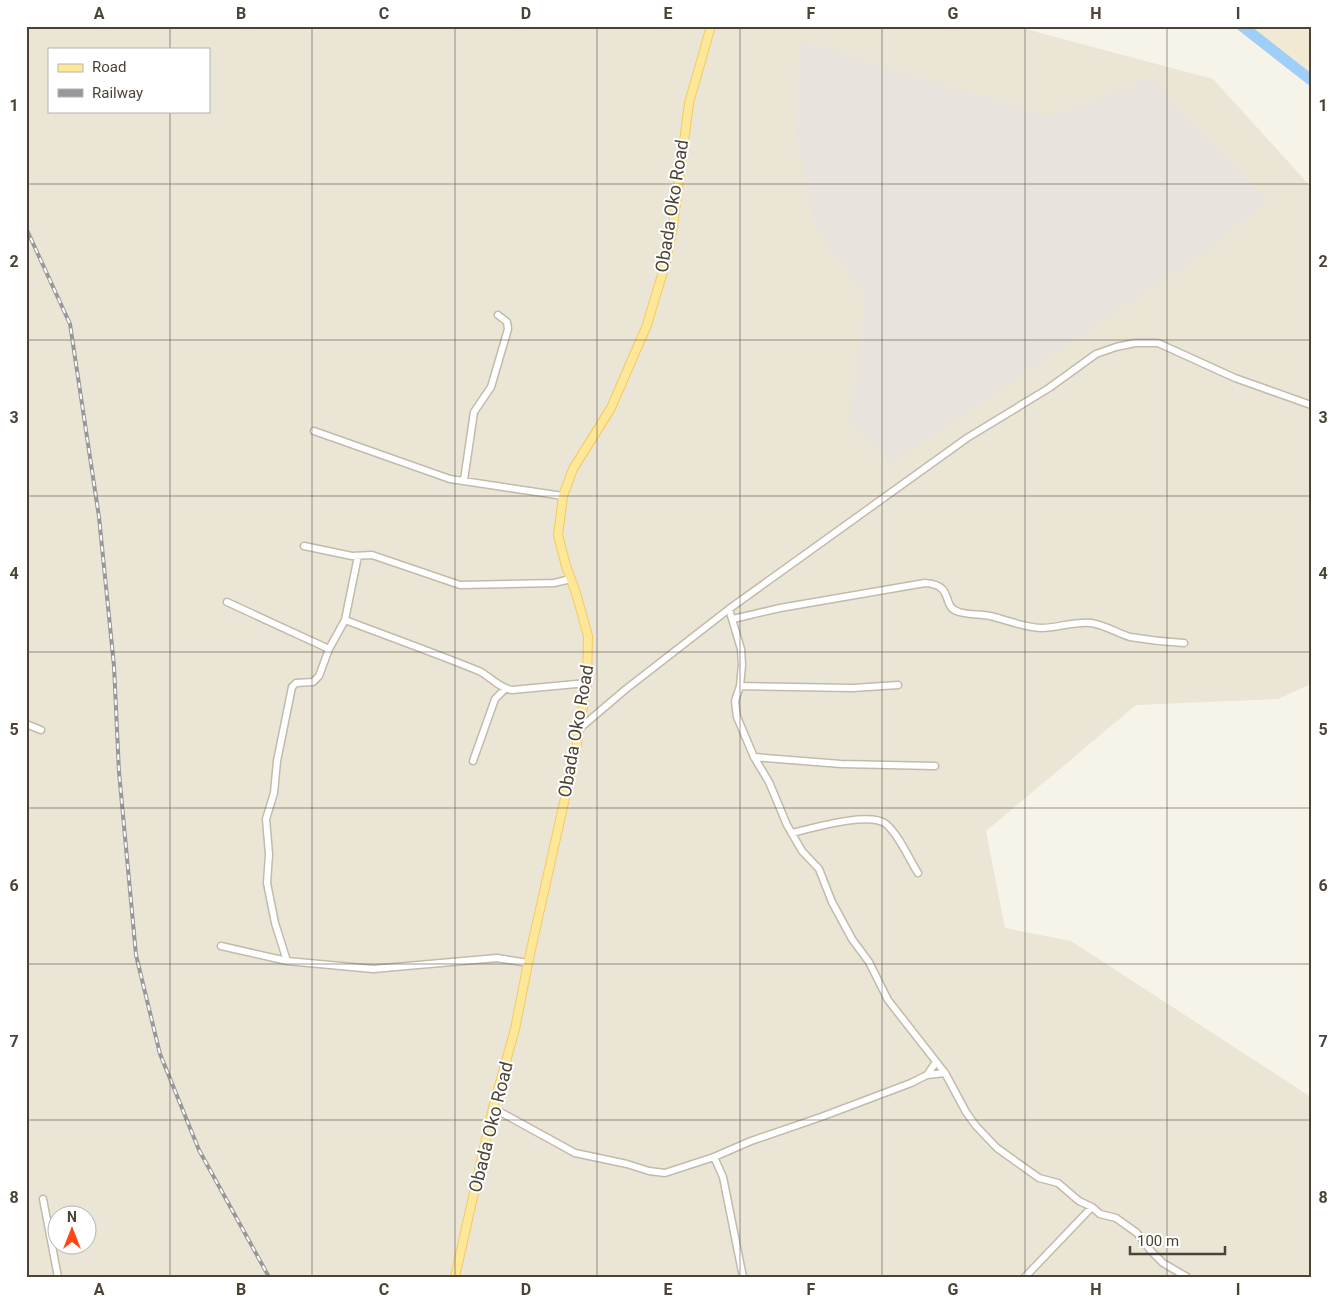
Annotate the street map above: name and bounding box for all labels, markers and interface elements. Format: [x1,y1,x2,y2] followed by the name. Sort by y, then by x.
[94,4,105,23] text: A
[236,4,246,23] text: B
[379,4,389,23] text: C
[521,4,531,23] text: D
[664,4,673,23] text: E
[807,4,816,23] text: F
[948,4,959,23] text: G
[1090,4,1102,23] text: H
[1236,4,1240,23] text: I
[48,48,210,112] legend
[92,58,126,76] text: Road
[92,84,143,102] text: Railway
[9,96,19,115] text: 1
[1318,96,1328,115] text: 1
[651,138,692,274] street label: Obada Oko Road
[9,252,19,271] text: 2
[1318,252,1328,271] text: 2
[9,408,19,427] text: 3
[1318,408,1328,427] text: 3
[9,564,19,583] text: 4
[1318,564,1328,583] text: 4
[554,663,598,799] street label: Obada Oko Road
[9,720,19,739] text: 5
[1318,720,1328,739] text: 5
[9,876,19,895] text: 6
[1318,876,1328,895] text: 6
[9,1032,19,1051] text: 7
[1318,1032,1328,1051] text: 7
[464,1059,517,1195] street label: Obada Oko Road
[9,1188,19,1207] text: 8
[1318,1188,1328,1207] text: 8
[48,1206,98,1256] north arrow
[67,1209,77,1225] text: N
[1130,1223,1224,1255] scale bar
[1137,1232,1179,1250] text: 100 m
[94,1280,105,1299] text: A
[236,1280,246,1299] text: B
[379,1280,389,1299] text: C
[521,1280,531,1299] text: D
[664,1280,673,1299] text: E
[807,1280,816,1299] text: F
[948,1280,959,1299] text: G
[1090,1280,1102,1299] text: H
[1236,1280,1240,1299] text: I

